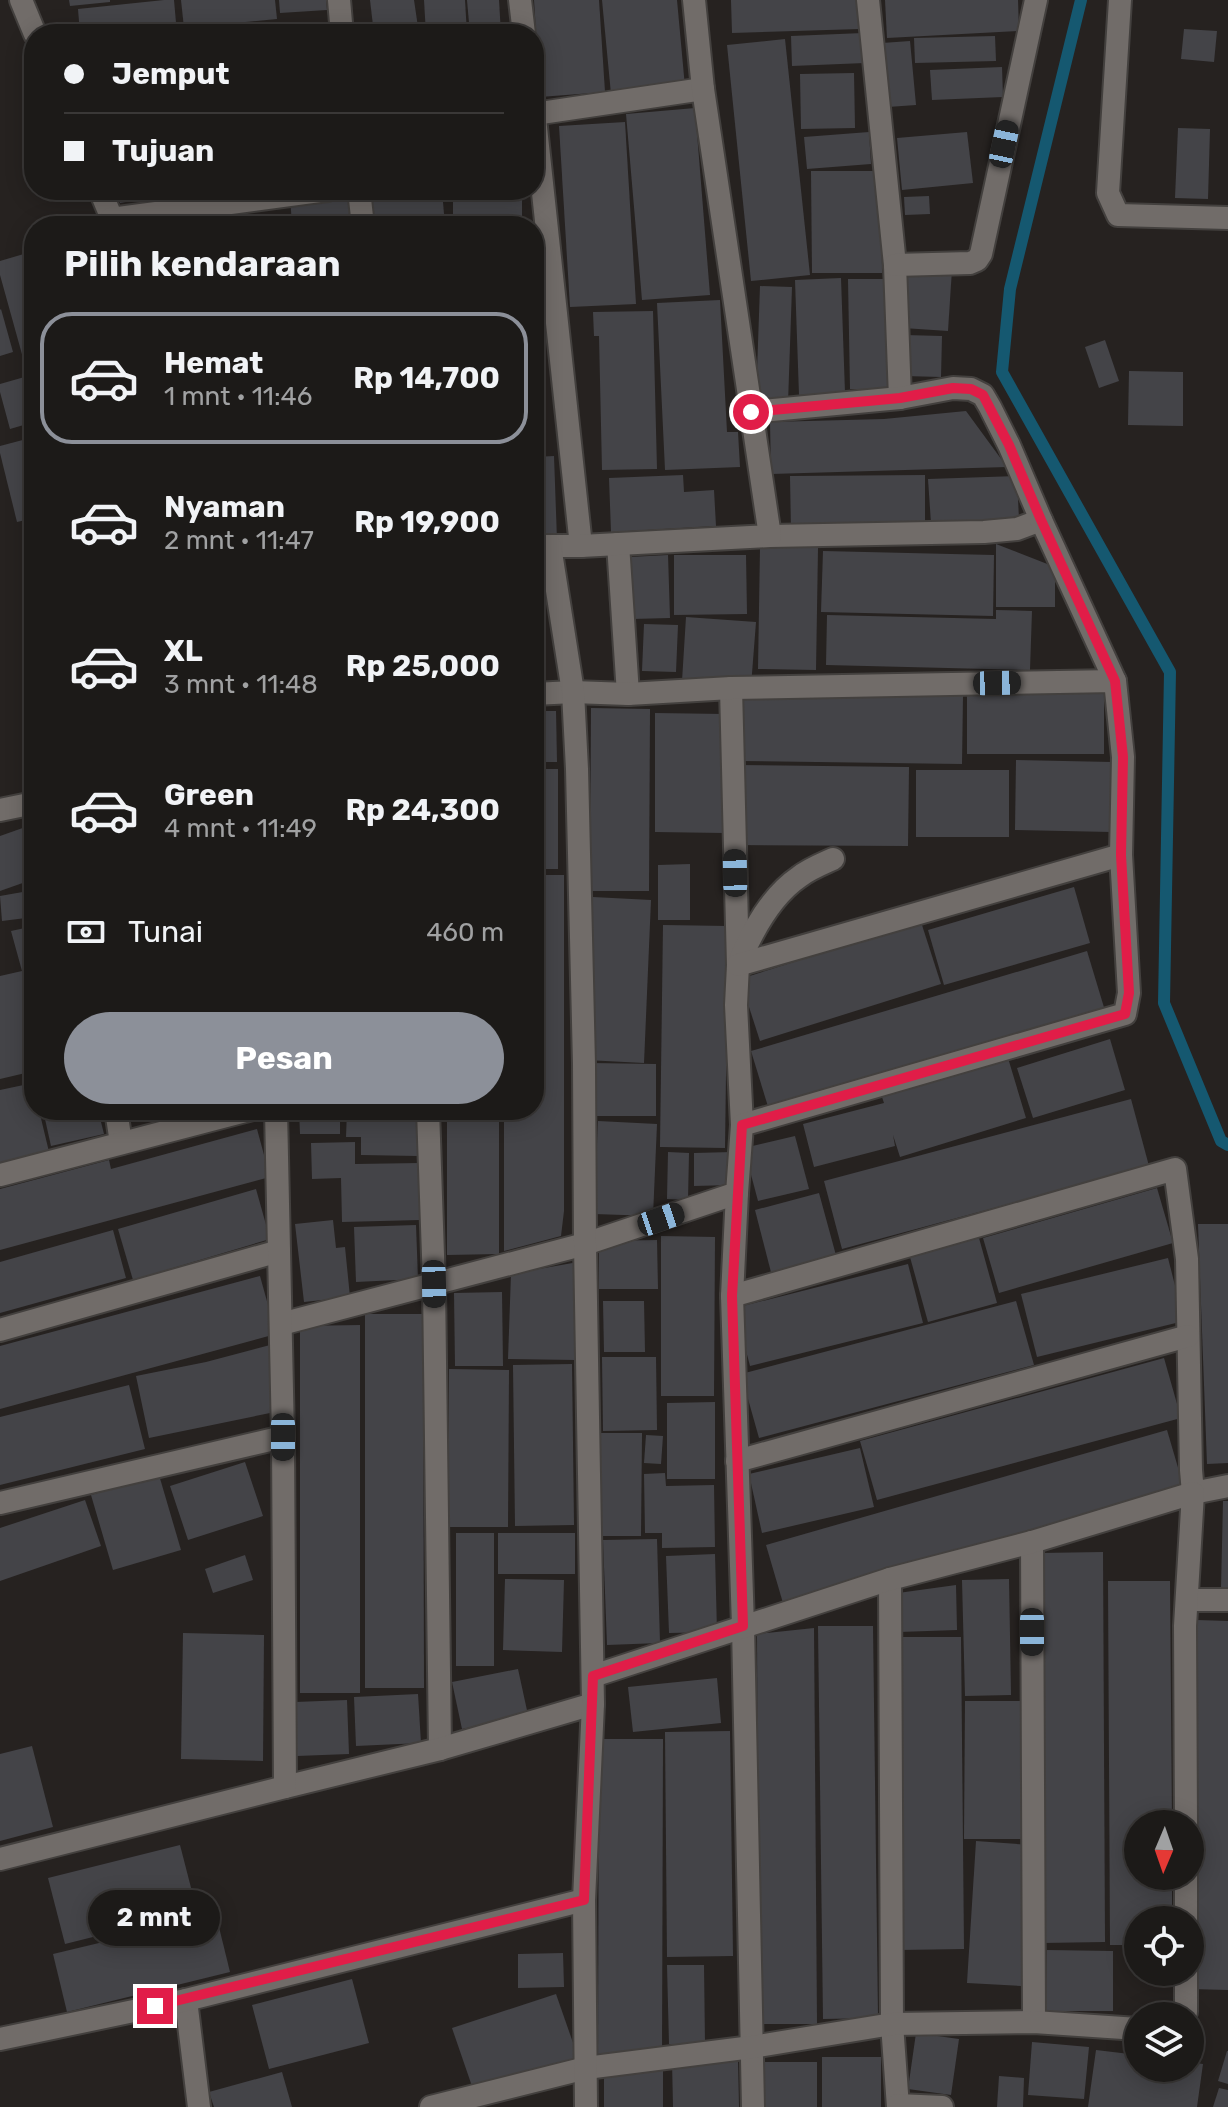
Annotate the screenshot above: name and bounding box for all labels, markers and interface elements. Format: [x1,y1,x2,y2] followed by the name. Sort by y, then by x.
[112,56,230,92] text: Jemput
[987,118,1021,170] car
[112,133,214,169] text: Tujuan
[64,242,341,285] text: Pilih kendaraan
[68,342,140,414] icon: car
[164,345,263,381] text: Hemat
[353,360,500,396] text: Rp 14,700
[164,381,312,412] text: 1 mnt · 11:46
[733,394,769,430] route start
[68,486,140,558] icon: car
[164,489,285,525] text: Nyaman
[354,504,500,540] text: Rp 19,900
[164,525,314,556] text: 2 mnt · 11:47
[68,630,140,702] icon: car
[164,633,203,669] text: XL
[346,648,500,684] text: Rp 25,000
[164,669,318,700] text: 3 mnt · 11:48
[973,671,1021,695] car
[68,774,140,846] icon: car
[164,777,254,813] text: Green
[345,792,500,828] text: Rp 24,300
[164,813,317,844] text: 4 mnt · 11:49
[723,849,747,897] car
[64,910,108,954] icon: cash
[128,914,203,950] text: Tunai
[426,917,504,948] text: 460 m
[64,1012,504,1104] button: Pesan
[634,1200,688,1238] car
[422,1260,446,1308] car
[271,1413,295,1461] car
[1020,1608,1044,1656] car
[1124,1810,1204,1890] north arrow
[1124,1810,1204,2082] map controls
[89,1890,221,1946] callout: 2 mnt
[117,1902,191,1933] text: 2 mnt
[1124,1906,1204,1986] button: locate
[137,1988,173,2024] route end
[1124,2002,1204,2082] button: layers

